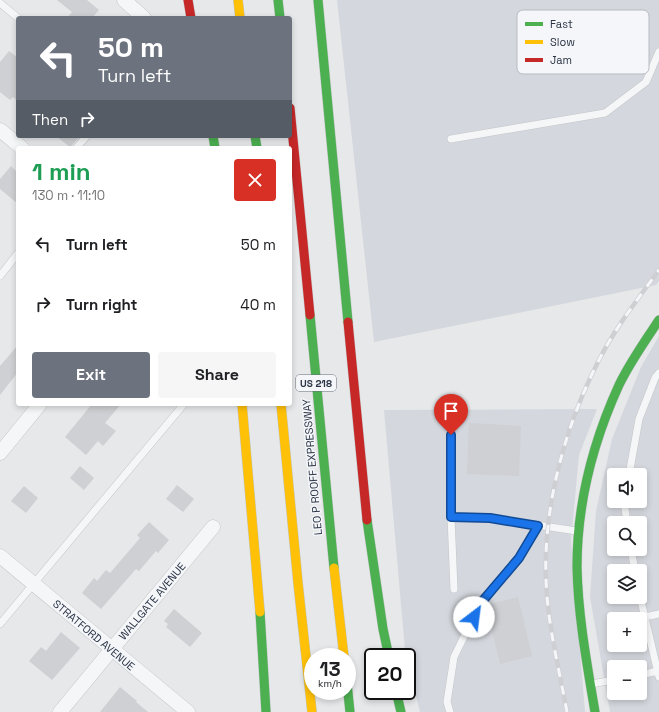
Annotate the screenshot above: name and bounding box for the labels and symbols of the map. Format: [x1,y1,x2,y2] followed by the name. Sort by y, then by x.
[517,10,649,74] legend
[550,17,573,31] text: Fast
[550,35,575,49] text: Slow
[550,53,572,67] text: Jam
[296,375,336,391] road number: US 218
[434,394,468,435] pin
[299,398,325,536] street label: LEO P ROOFF EXPRESSWAY
[115,559,189,643] street label: WALLGATE AVENUE
[453,596,495,638] position arrow
[50,597,138,673] street label: STRATFORD AVENUE
[364,648,416,700] speed limit sign: 20

